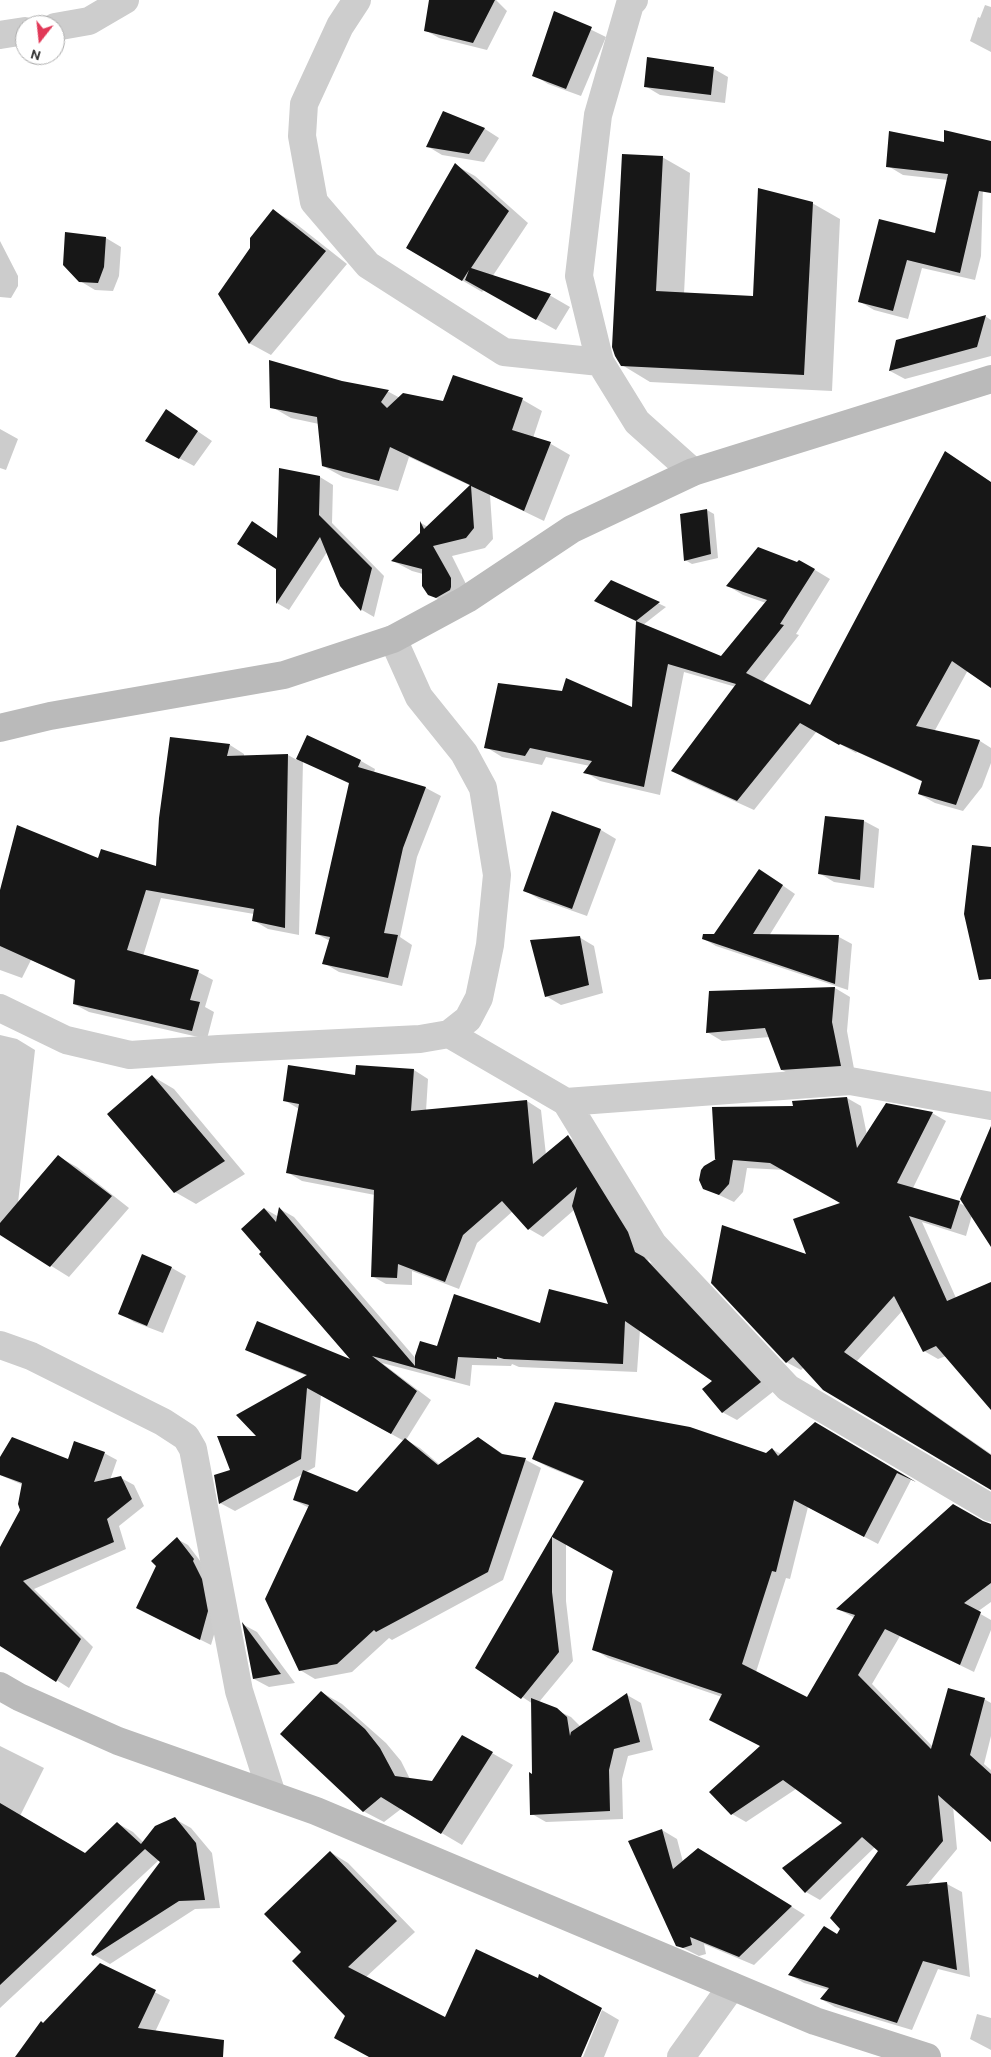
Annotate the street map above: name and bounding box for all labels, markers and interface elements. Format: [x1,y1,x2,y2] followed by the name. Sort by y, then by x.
[15,15,65,65] north arrow
[29,44,43,63] text: N

